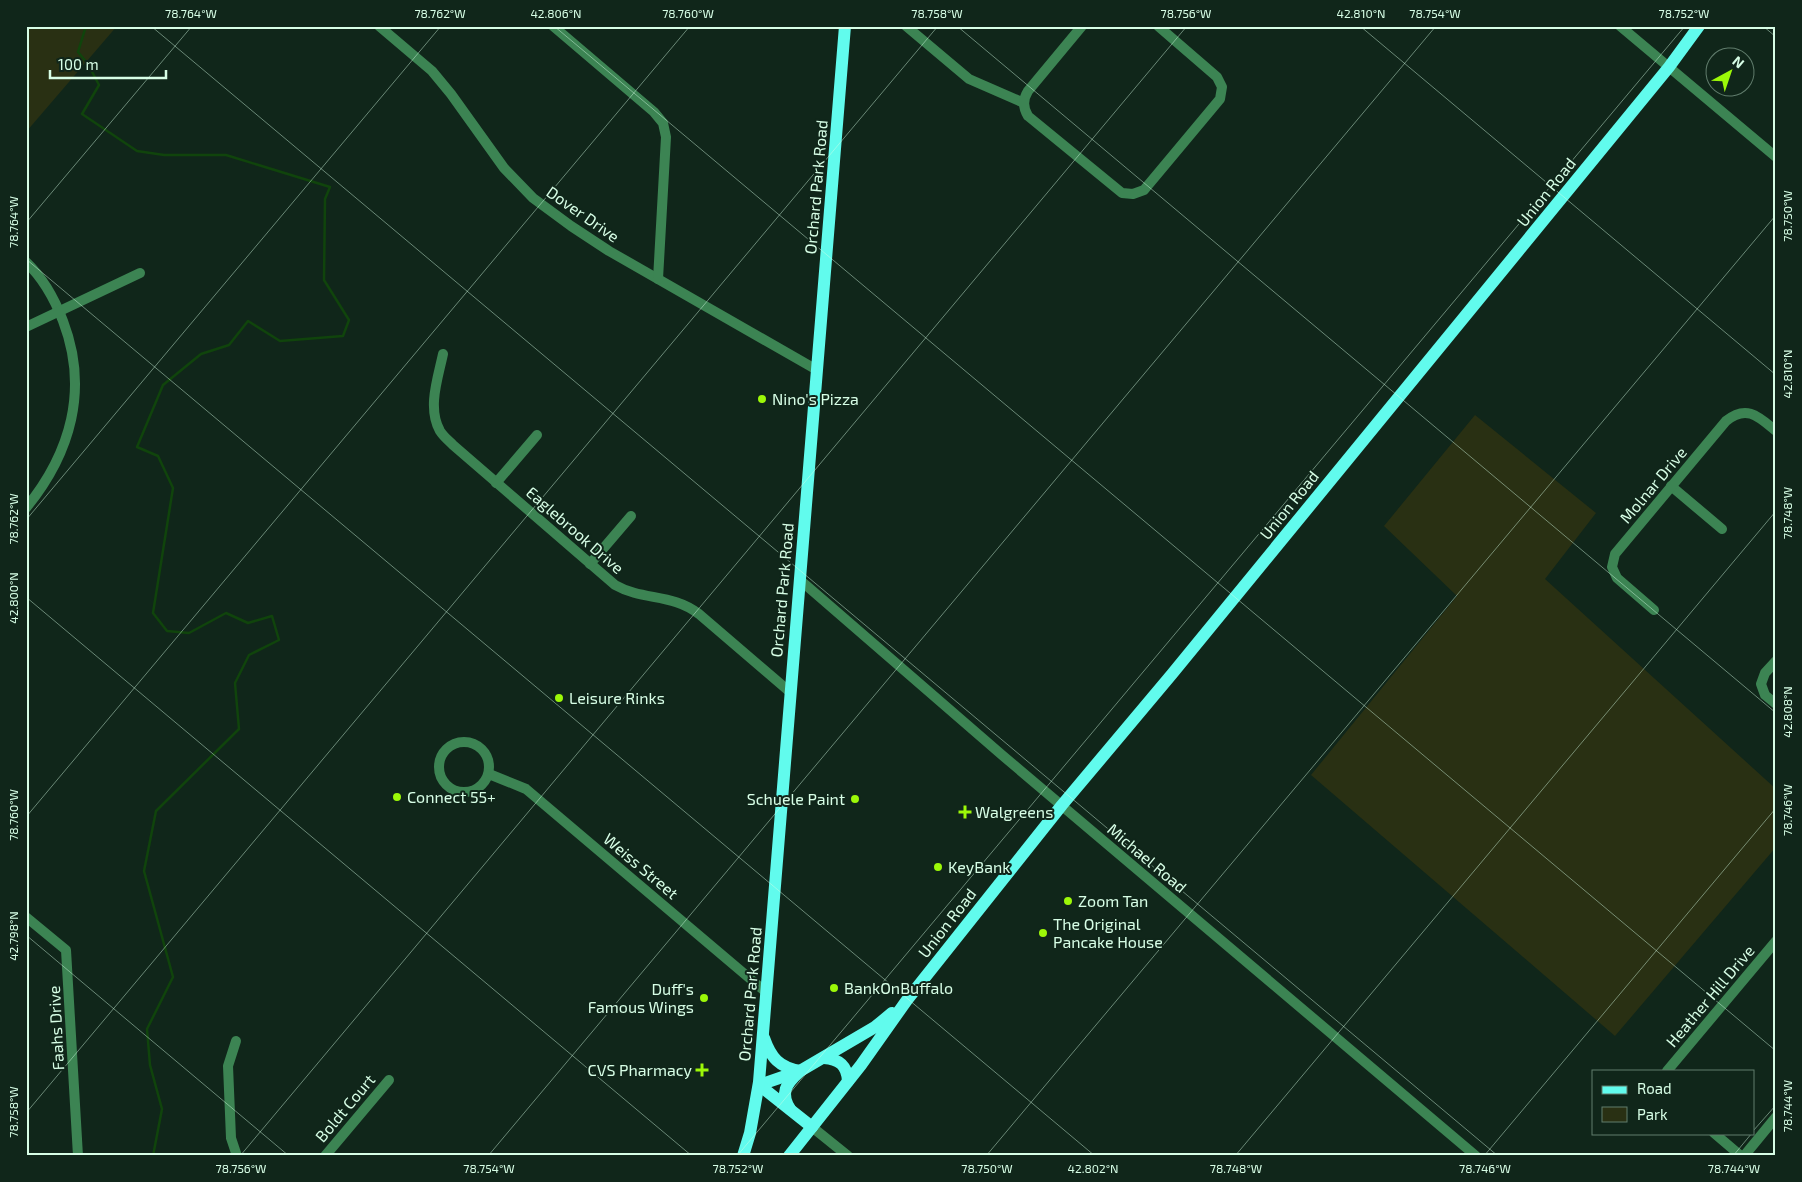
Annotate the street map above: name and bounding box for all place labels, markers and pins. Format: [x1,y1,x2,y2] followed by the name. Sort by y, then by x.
[772,389,859,408] place label: Nino's Pizza
[756,393,768,405] marker: Nino's Pizza
[569,688,665,707] place label: Leisure Rinks
[553,692,565,704] marker: Leisure Rinks
[407,787,496,806] place label: Connect 55+
[747,789,845,808] place label: Schuele Paint
[391,791,403,803] marker: Connect 55+
[849,793,861,805] marker: Schuele Paint
[975,802,1053,821] place label: Walgreens
[959,806,971,818] marker: Walgreens
[948,857,1010,876] place label: KeyBank
[932,861,944,873] marker: KeyBank
[1078,891,1148,910] place label: Zoom Tan
[1062,895,1074,907] marker: Zoom Tan
[1053,914,1163,951] place label: The Original Pancake House
[1037,927,1049,939] marker: The Original Pancake House
[844,978,953,997] place label: BankOnBuffalo
[588,979,694,1016] place label: Duff's Famous Wings
[828,982,840,994] marker: BankOnBuffalo
[698,992,710,1004] marker: Duff's Famous Wings
[588,1060,693,1079] place label: CVS Pharmacy
[696,1064,708,1076] marker: CVS Pharmacy

